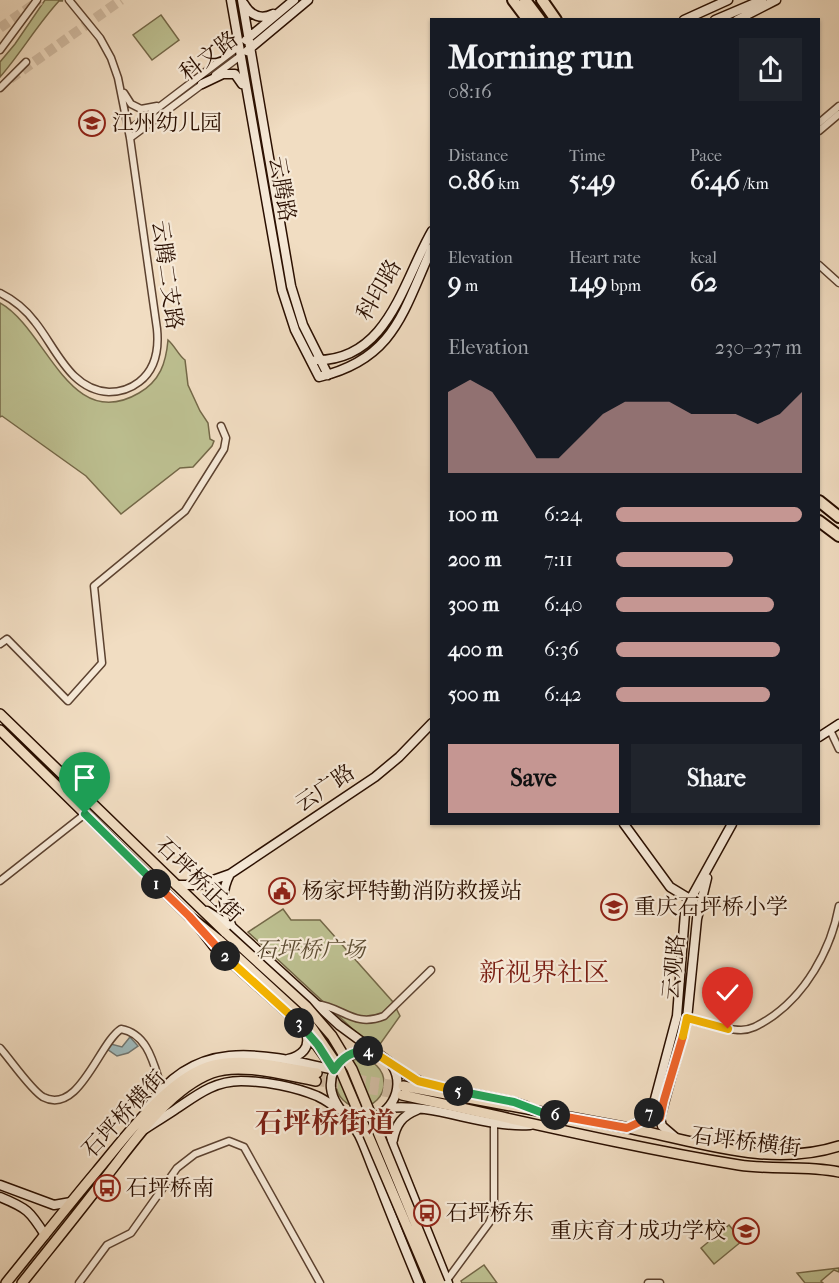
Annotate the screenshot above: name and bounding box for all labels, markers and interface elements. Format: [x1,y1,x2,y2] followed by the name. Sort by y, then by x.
[175,26,243,86] street label: 科文路
[448,38,633,77] text: Morning run
[739,38,802,101] button: share
[448,80,492,103] text: 08:16
[77,108,107,138] school or university icon: 江州幼儿园
[112,110,222,136] place label: 江州幼儿园
[448,146,508,165] text: Distance
[569,146,605,165] text: Time
[690,146,722,165] text: Pace
[263,154,301,224] street label: 云腾路
[448,165,495,196] text: 0.86
[569,165,616,196] text: 5:49
[690,165,740,196] text: 6:46
[495,174,519,193] text: km
[740,174,769,193] text: /km
[146,219,188,331] street label: 云腾二支路
[448,248,513,267] text: Elevation
[569,248,641,267] text: Heart rate
[690,248,717,267] text: kcal
[351,255,407,325] street label: 科印路
[448,267,462,298] text: 9
[569,267,607,298] text: 149
[690,267,717,298] text: 62
[462,276,478,295] text: m
[607,276,641,295] text: bpm
[448,336,529,359] text: Elevation
[715,336,802,359] text: 230–237 m
[448,503,498,526] text: 100 m
[544,503,582,526] text: 6:24
[448,548,501,571] text: 200 m
[544,548,573,571] text: 7:11
[448,593,499,616] text: 300 m
[544,593,583,616] text: 6:40
[448,638,503,661] text: 400 m
[544,638,579,661] text: 6:36
[448,683,500,706] text: 500 m
[544,683,582,706] text: 6:42
[448,744,619,813] button: Save
[631,744,802,813] button: Share
[59,752,110,814] pin
[290,759,360,817] street label: 云广路
[68,761,101,794] icon: arrive
[150,832,248,928] street label: 石坪桥正街
[141,869,171,899] pin: 1
[153,874,159,893] text: 1
[267,876,297,906] public building icon: 杨家坪特勤消防救援站
[302,878,522,904] place label: 杨家坪特勤消防救援站
[599,892,629,922] school or university icon: 重庆石坪桥小学
[634,894,788,920] place label: 重庆石坪桥小学
[658,933,690,1001] street label: 云观路
[255,937,367,963] park label: 石坪桥广场
[210,941,240,971] pin: 2
[221,946,229,965] text: 2
[479,957,609,988] district label: 新视界社区
[702,967,753,1029] pin
[711,976,744,1009] icon: check
[284,1008,314,1038] pin: 3
[296,1013,302,1032] text: 3
[353,1036,383,1066] pin: 4
[363,1041,373,1060] text: 4
[77,1065,171,1163] street label: 石坪桥横街
[443,1076,473,1106] pin: 5
[455,1081,461,1100] text: 5
[634,1098,664,1128] pin: 7
[540,1100,570,1130] pin: 6
[645,1103,653,1122] text: 7
[551,1105,559,1124] text: 6
[255,1106,395,1139] district label: 石坪桥街道
[690,1122,802,1162] street label: 石坪桥横街
[92,1173,122,1203] bus stop icon: 石坪桥南
[126,1175,214,1201] place label: 石坪桥南
[412,1198,442,1228] bus stop icon: 石坪桥东
[446,1200,534,1226] place label: 石坪桥东
[731,1216,761,1246] school or university icon: 重庆育才成功学校
[550,1218,726,1244] place label: 重庆育才成功学校

